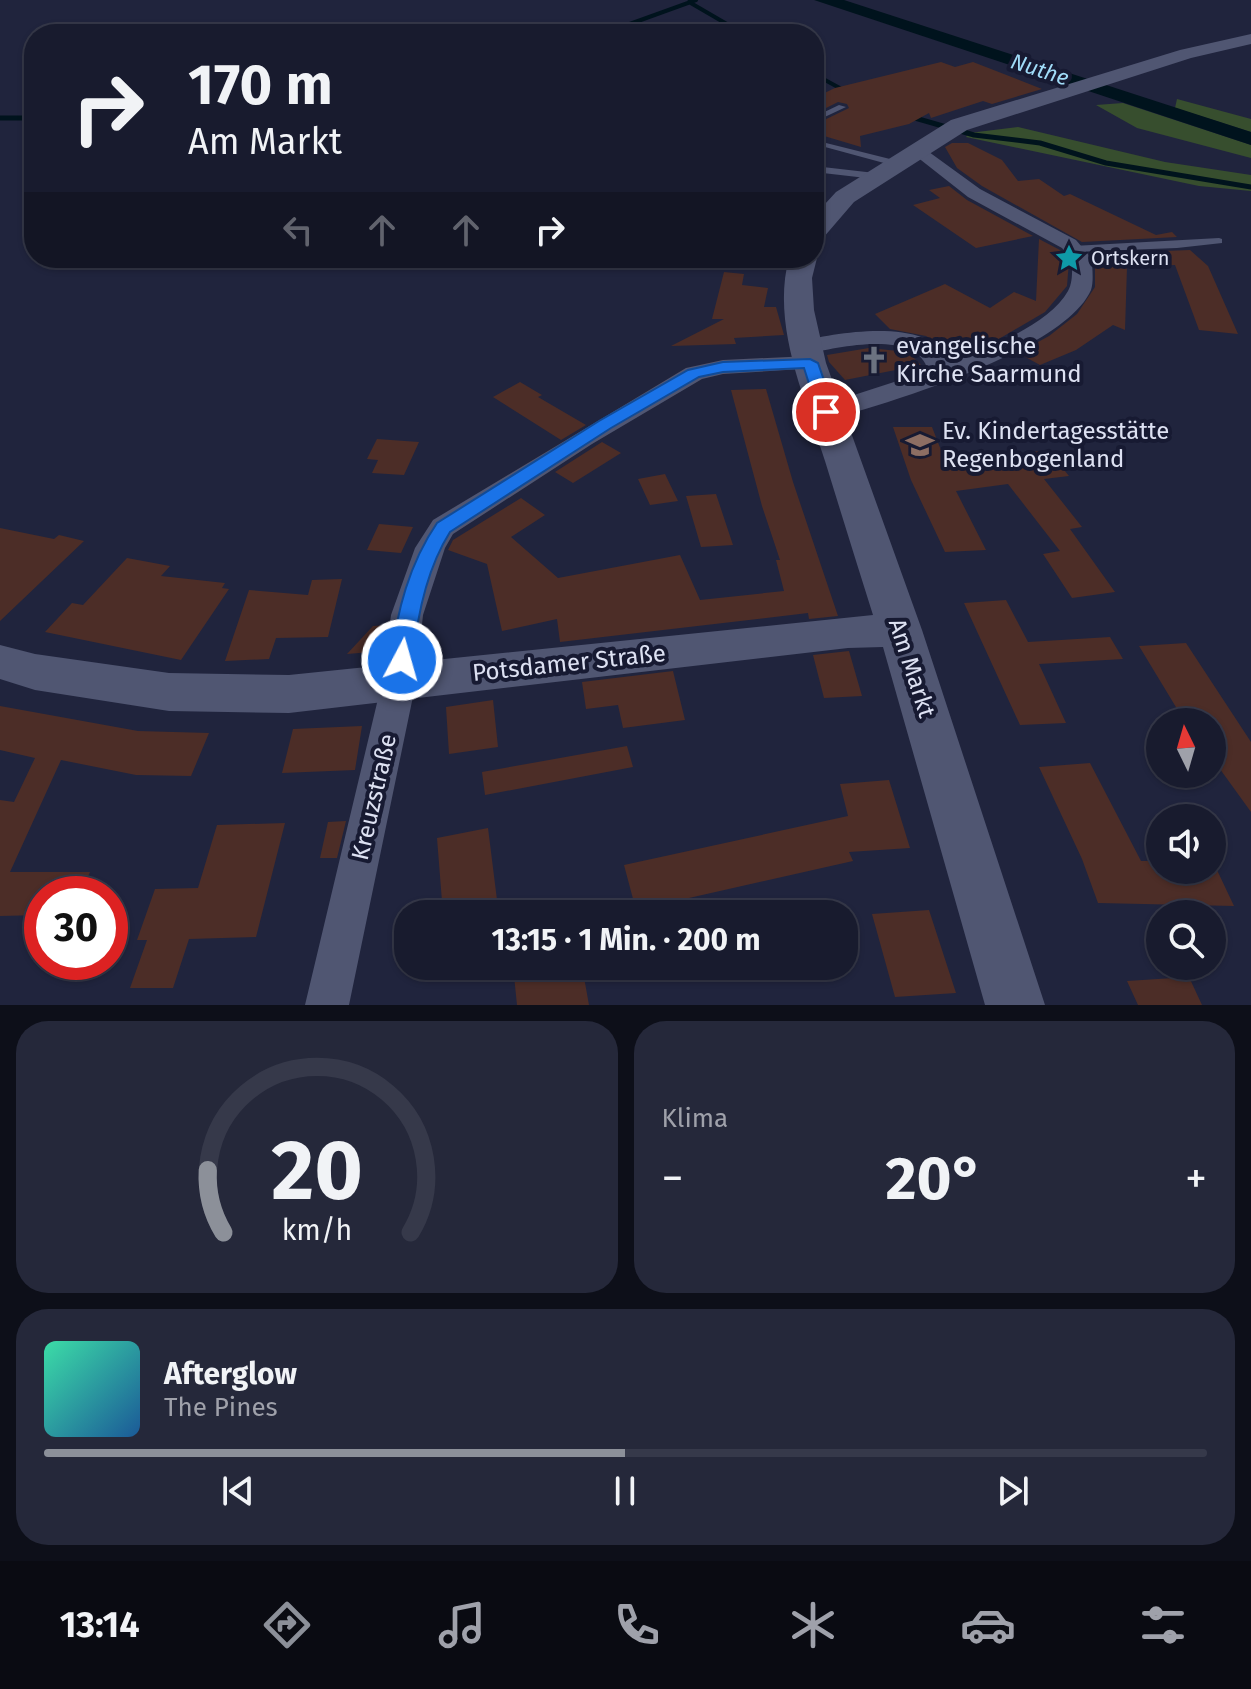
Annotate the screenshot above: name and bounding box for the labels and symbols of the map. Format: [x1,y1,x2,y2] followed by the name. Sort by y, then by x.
[1007,47,1072,92] water label: Nuthe
[1054,243,1084,273] place icon: Ortskern
[1091,246,1170,270] place label: Ortskern
[896,332,1082,388] place label: evangelische Kirche Saarmund
[859,345,889,375] church icon: evangelische Kirche Saarmund
[792,378,860,446] pin
[942,417,1169,473] place label: Ev. Kindertagesstätte Regenbogenland
[905,430,935,460] school or university icon: Ev. Kindertagesstätte Regenbogenland
[883,615,941,721] street label: Am Markt
[360,618,444,702] position arrow
[471,639,667,687] street label: Potsdamer Straße
[1146,708,1226,788] north arrow
[346,731,402,863] street label: Kreuzstraße
[24,876,128,980] speed limit sign: 30

